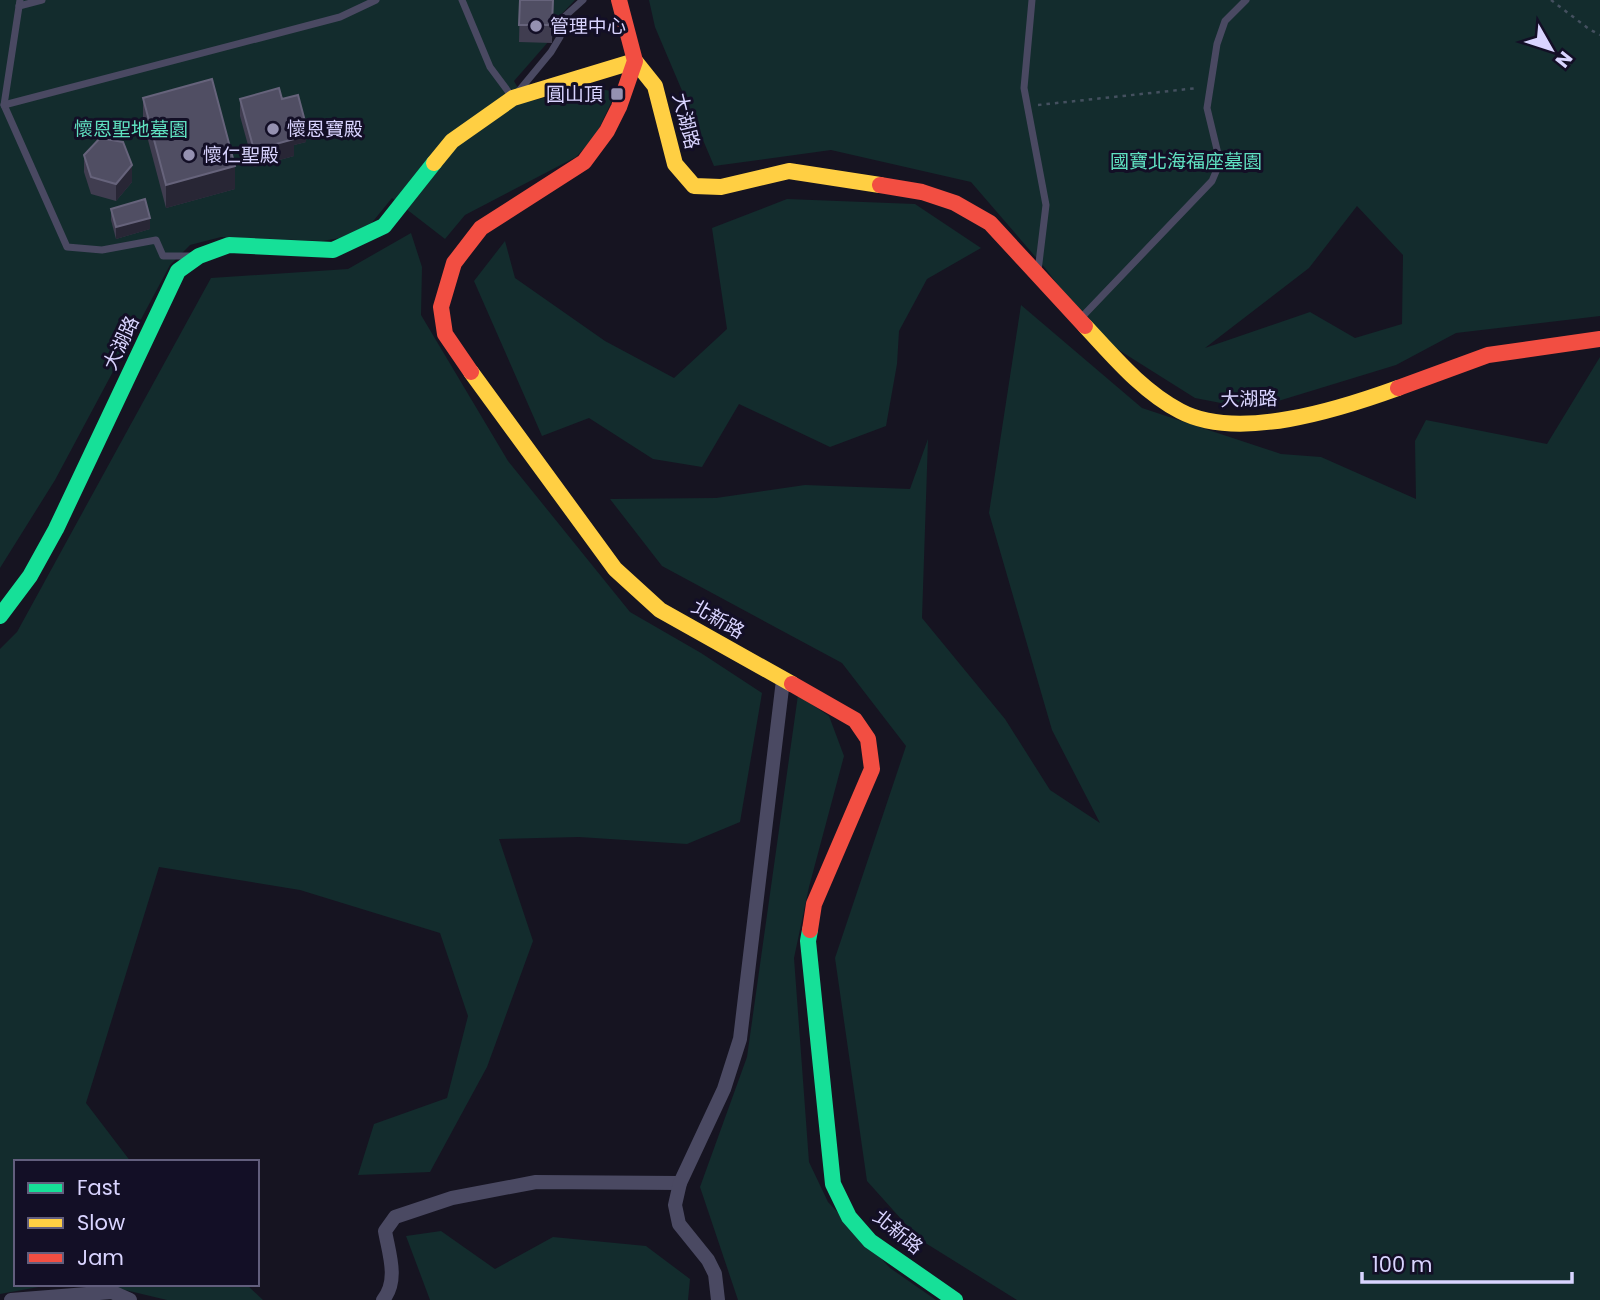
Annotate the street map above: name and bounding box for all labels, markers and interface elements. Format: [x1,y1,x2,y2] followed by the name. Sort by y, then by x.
[550,13,626,40] place label: 管理中心
[1516,14,1586,84] north arrow
[528,18,544,34] marker: 管理中心
[1549,45,1579,73] text: N
[546,81,603,108] place label: 圓山頂
[609,86,625,102] marker: 圓山頂
[666,90,706,152] street label: 大湖路
[74,116,188,143] park label: 懷恩聖地墓園
[287,116,363,143] place label: 懷恩寶殿
[265,121,281,137] marker: 懷恩寶殿
[203,142,279,169] place label: 懷仁聖殿
[181,147,197,163] marker: 懷仁聖殿
[1110,148,1262,175] park label: 國寶北海福座墓園
[97,311,145,375] street label: 大湖路
[1220,385,1278,413] street label: 大湖路
[687,593,749,645] street label: 北新路
[14,1160,259,1286] legend
[77,1173,120,1202] text: Fast
[867,1204,929,1260] street label: 北新路
[77,1208,125,1237] text: Slow
[1362,1240,1572,1284] scale bar
[77,1243,124,1272] text: Jam
[1372,1250,1432,1279] text: 100 m

